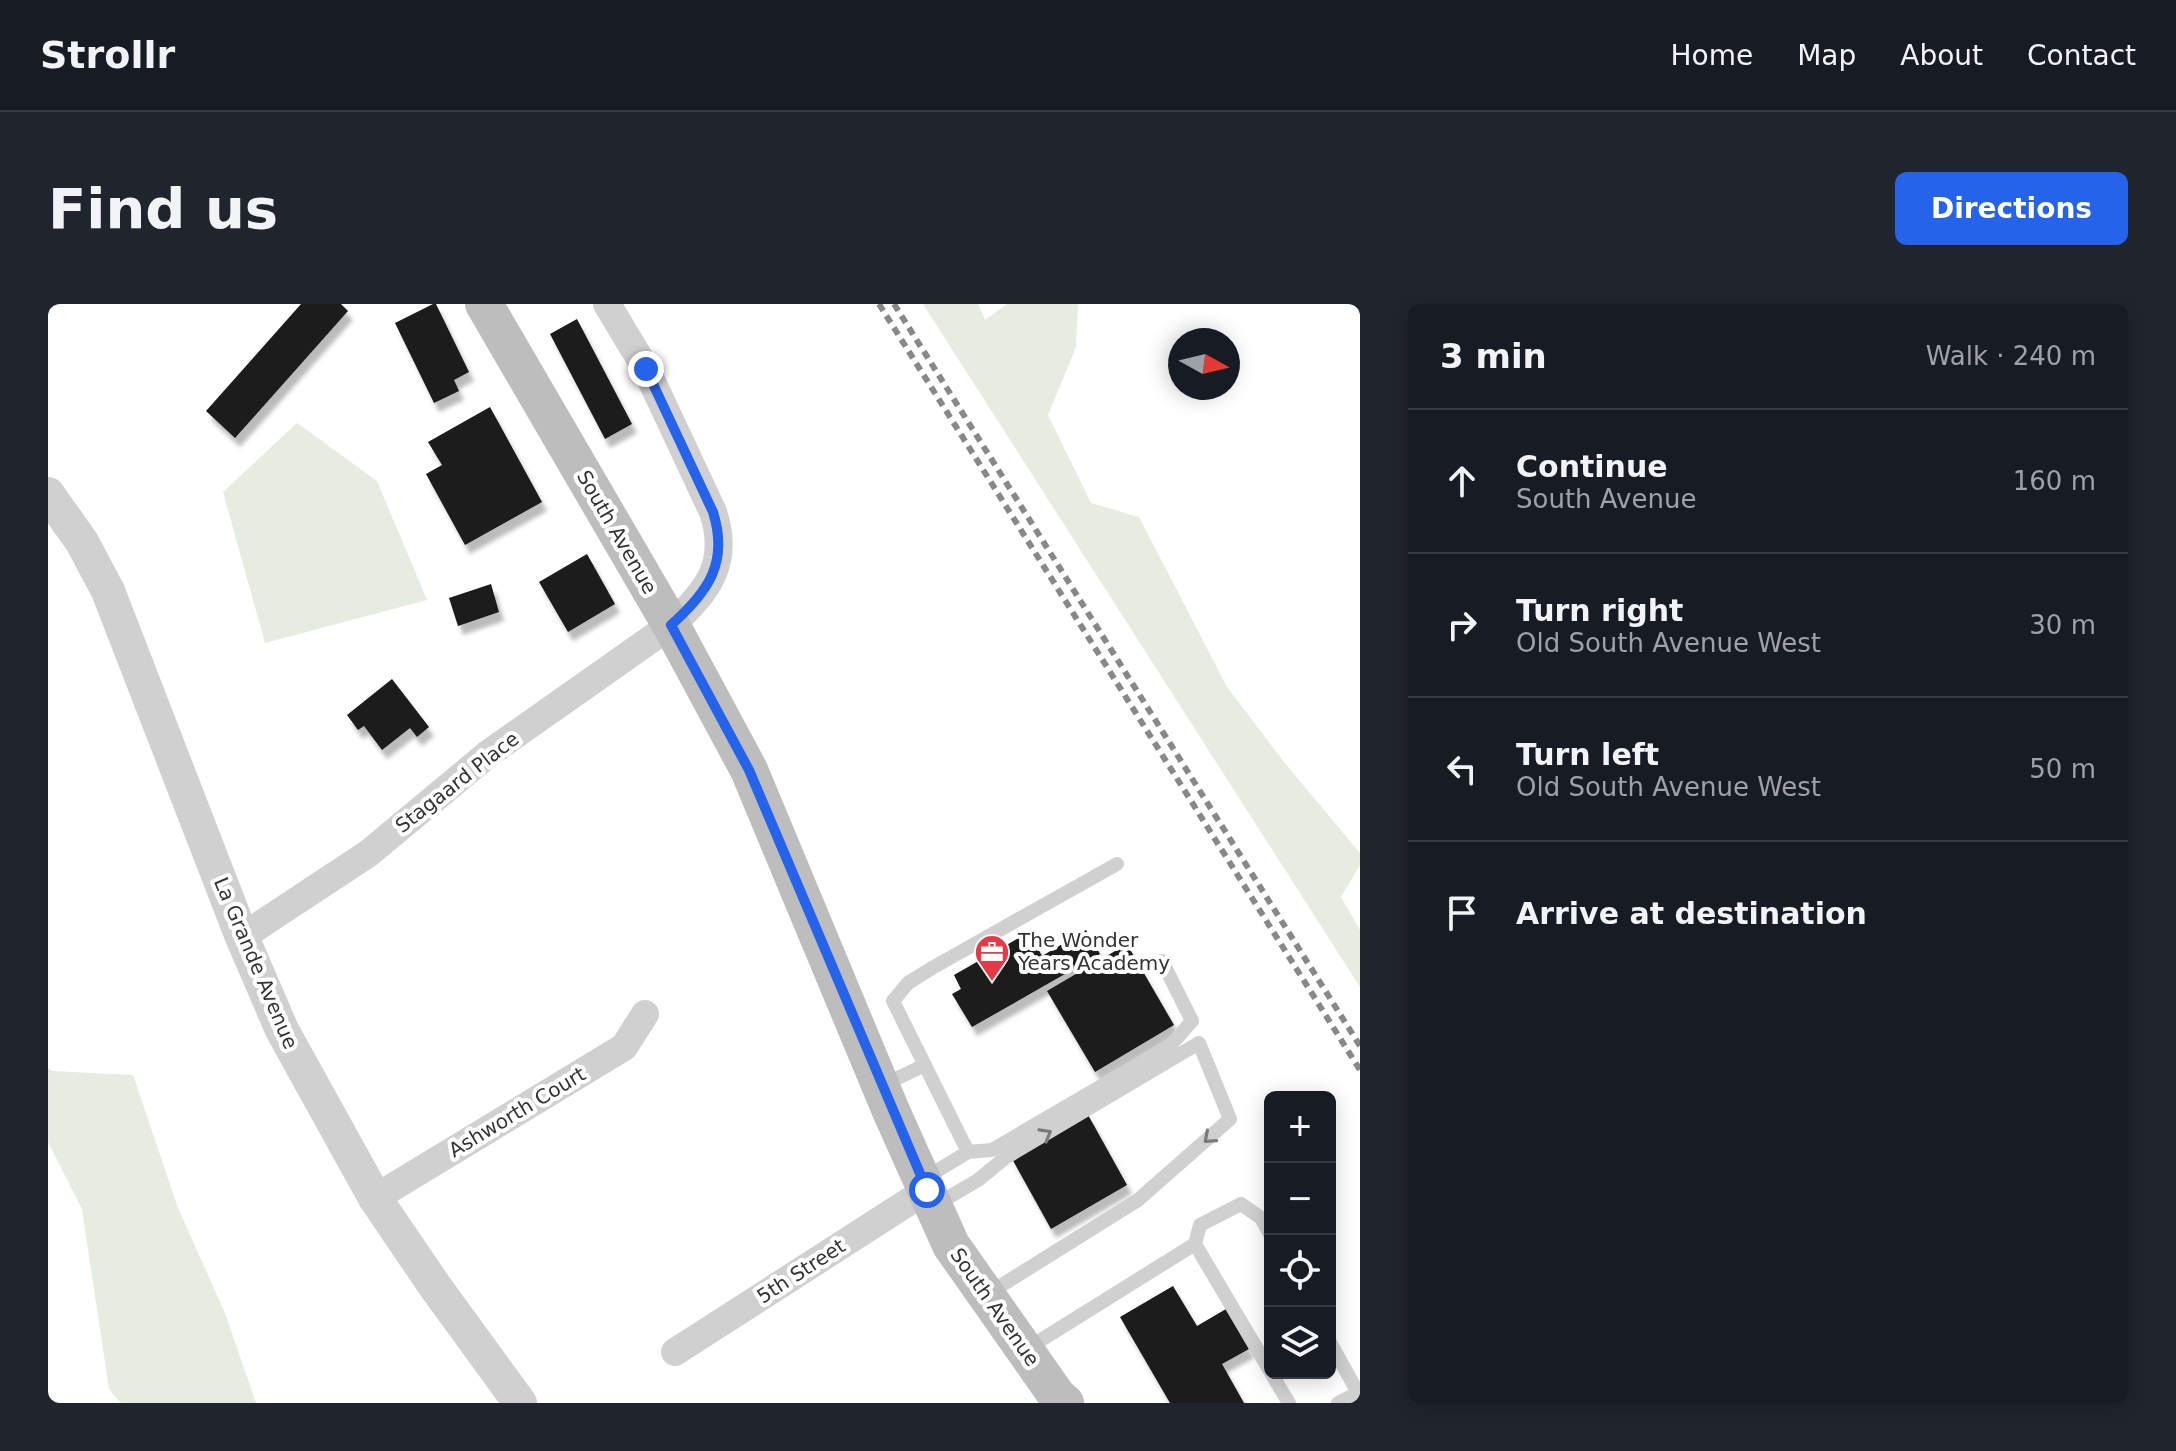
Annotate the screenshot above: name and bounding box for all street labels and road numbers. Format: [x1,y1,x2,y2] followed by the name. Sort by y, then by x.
[572,466,662,598] street label: South Avenue
[390,726,524,838] street label: Stagaard Place
[209,874,303,1052] street label: La Grande Avenue
[444,1062,590,1162] street label: Ashworth Court
[752,1234,850,1308] street label: 5th Street
[945,1243,1045,1371] street label: South Avenue

